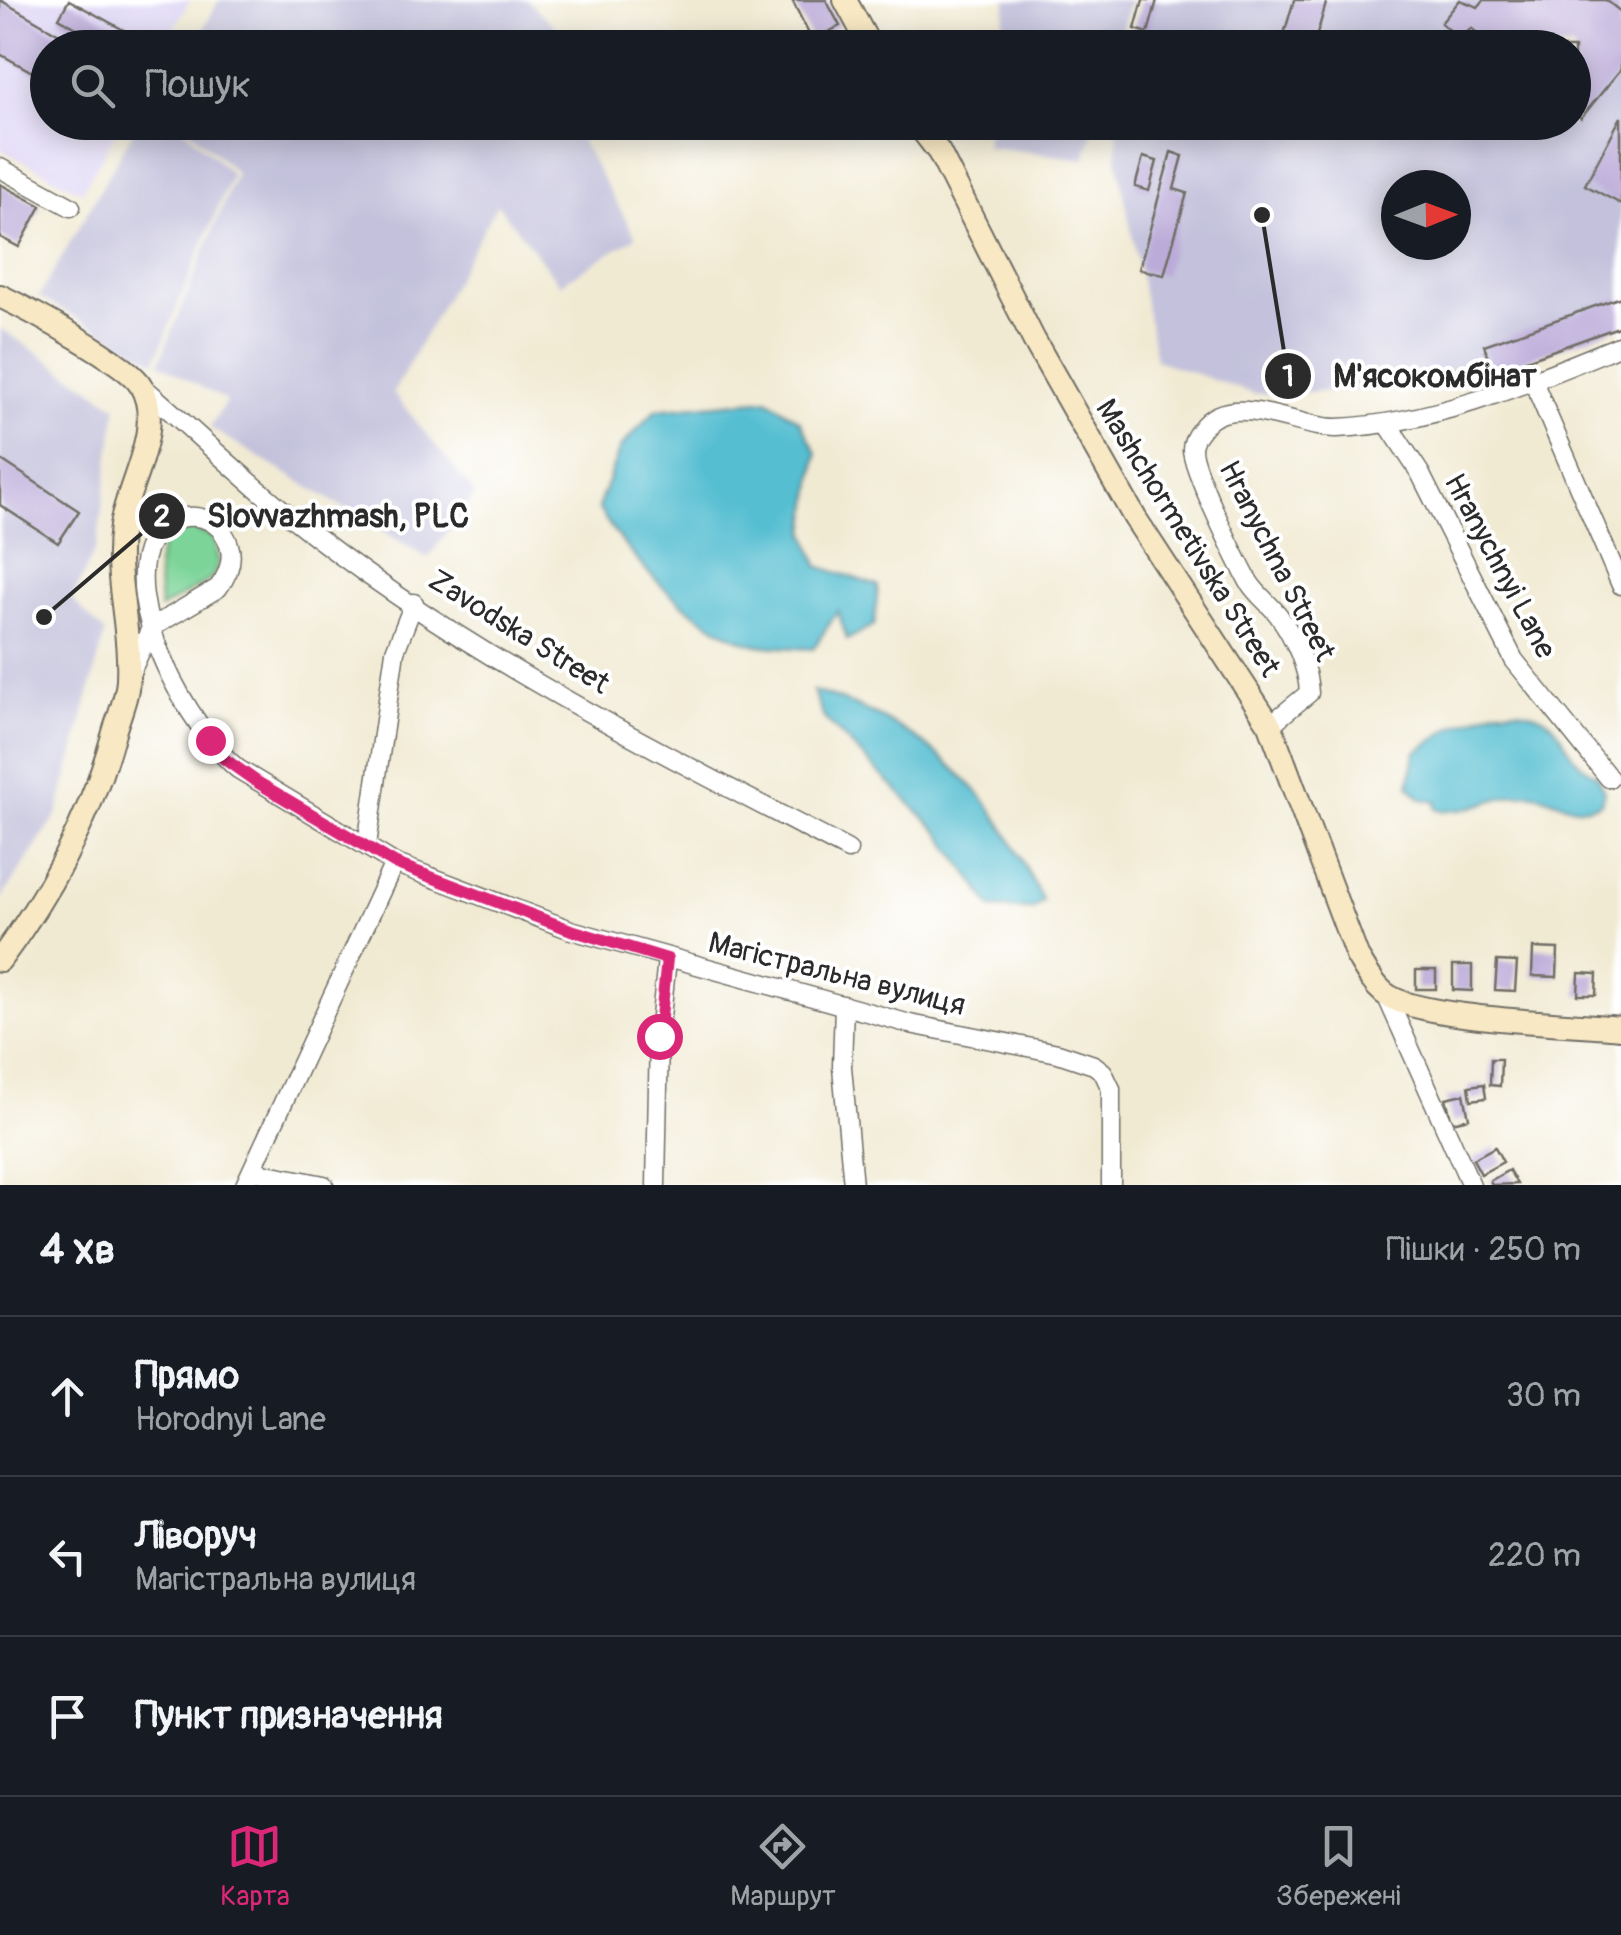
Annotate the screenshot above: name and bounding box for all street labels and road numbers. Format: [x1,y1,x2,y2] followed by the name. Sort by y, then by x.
[1087,392,1289,684] street label: Mashchormetivska Street
[1211,455,1344,668] street label: Hranychna Street
[1436,467,1564,665] street label: Hranychnyi Lane
[422,562,617,703] street label: Zavodska Street
[705,924,969,1024] street label: Магістральна вулиця

